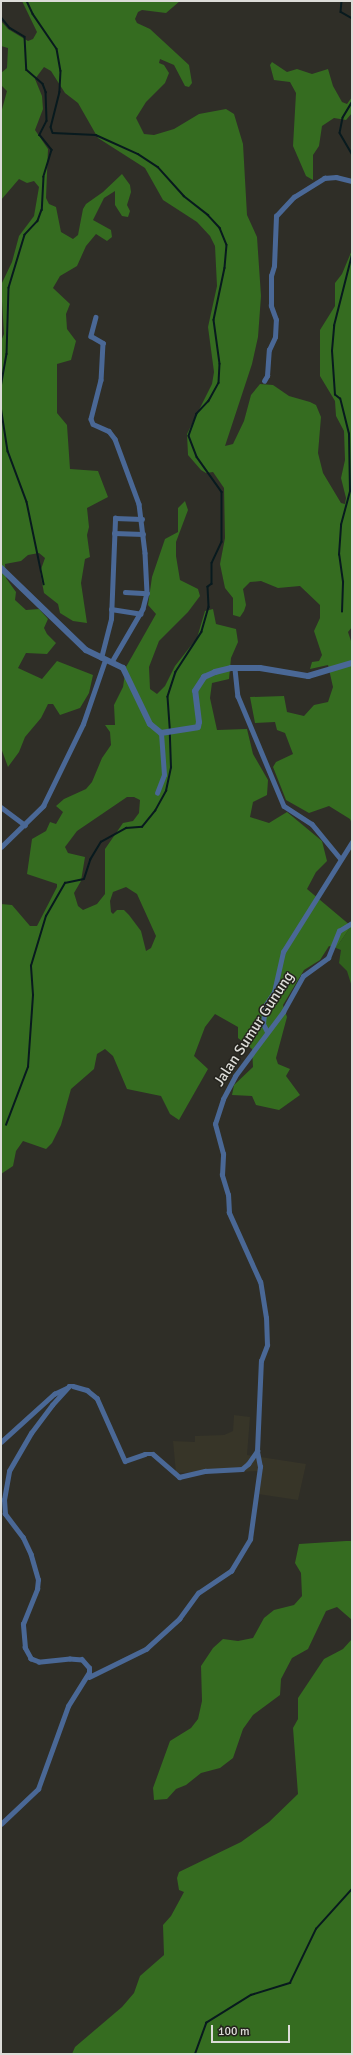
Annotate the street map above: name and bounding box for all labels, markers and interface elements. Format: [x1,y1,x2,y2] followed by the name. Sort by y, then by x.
[210,968,298,1090] street label: Jalan Sumur Gunung
[213,2017,292,2043] scale bar
[218,2024,250,2039] text: 100 m

